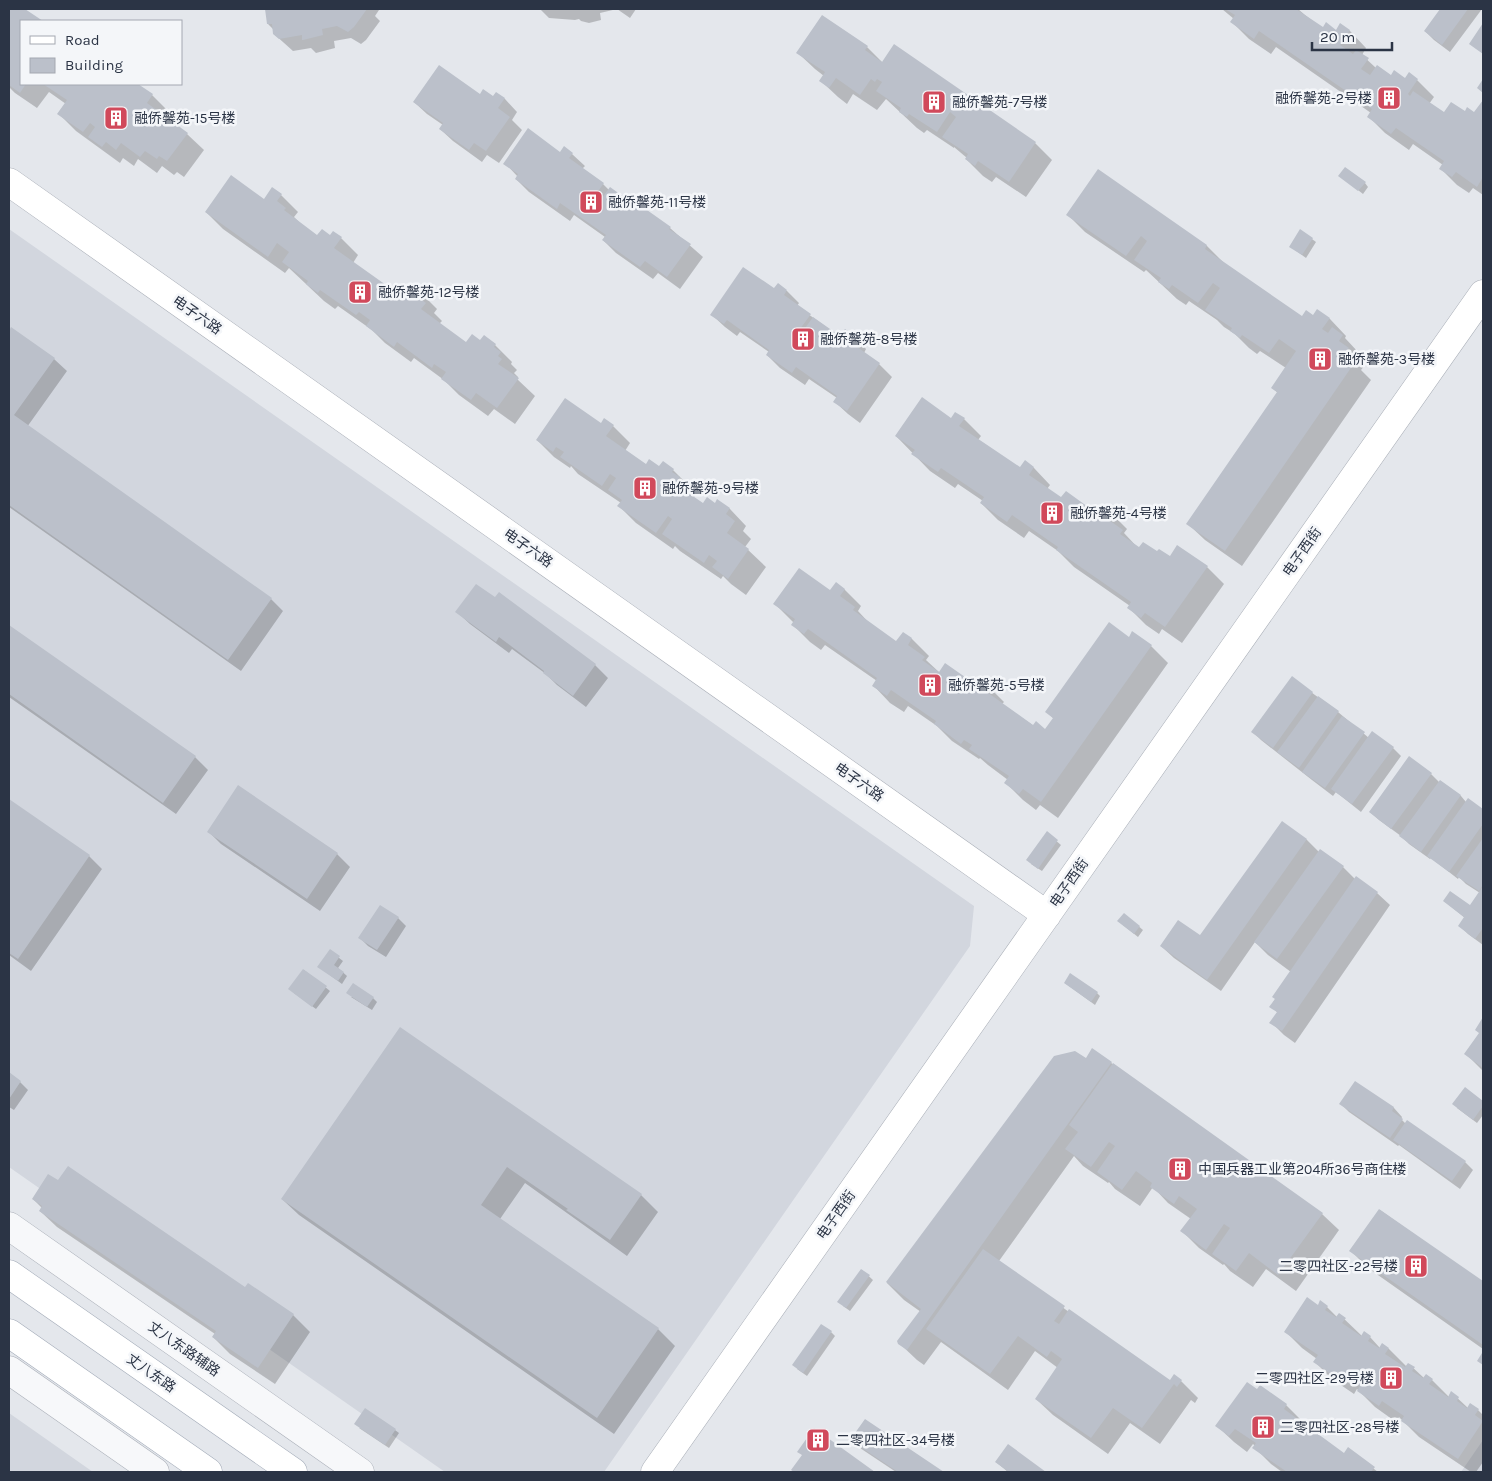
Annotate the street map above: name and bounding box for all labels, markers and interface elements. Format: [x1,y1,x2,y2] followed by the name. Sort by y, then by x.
[20,20,182,85] legend
[1312,20,1392,52] scale bar
[1320,28,1355,46] text: 20 m
[65,31,100,49] text: Road
[65,56,123,74] text: Building
[1376,85,1402,111] building icon: 融侨馨苑-2号楼
[921,89,947,115] building icon: 融侨馨苑-7号楼
[1275,90,1372,107] place label: 融侨馨苑-2号楼
[952,94,1047,111] place label: 融侨馨苑-7号楼
[103,105,129,131] building icon: 融侨馨苑-15号楼
[134,110,235,127] place label: 融侨馨苑-15号楼
[578,189,604,215] building icon: 融侨馨苑-11号楼
[608,194,706,211] place label: 融侨馨苑-11号楼
[347,279,373,305] building icon: 融侨馨苑-12号楼
[378,284,480,301] place label: 融侨馨苑-12号楼
[169,292,225,338] street label: 电子六路
[790,326,816,352] building icon: 融侨馨苑-8号楼
[820,331,917,348] place label: 融侨馨苑-8号楼
[1307,346,1333,372] building icon: 融侨馨苑-3号楼
[1338,351,1435,368] place label: 融侨馨苑-3号楼
[632,475,658,501] building icon: 融侨馨苑-9号楼
[662,480,759,497] place label: 融侨馨苑-9号楼
[1039,500,1065,526] building icon: 融侨馨苑-4号楼
[1070,505,1167,522] place label: 融侨馨苑-4号楼
[1279,524,1325,580] street label: 电子西街
[500,525,556,571] street label: 电子六路
[917,672,943,698] building icon: 融侨馨苑-5号楼
[948,677,1045,694] place label: 融侨馨苑-5号楼
[831,759,887,805] street label: 电子六路
[1046,855,1092,911] street label: 电子西街
[1167,1156,1193,1182] building icon: 中国兵器工业第204所36号商住楼
[1198,1161,1407,1178] place label: 中国兵器工业第204所36号商住楼
[813,1187,859,1243] street label: 电子西街
[1403,1253,1429,1279] building icon: 二零四社区-22号楼
[1279,1258,1398,1275] place label: 二零四社区-22号楼
[145,1318,223,1380] street label: 丈八东路辅路
[123,1350,179,1396] street label: 丈八东路
[1378,1365,1404,1391] building icon: 二零四社区-29号楼
[1255,1370,1374,1387] place label: 二零四社区-29号楼
[1250,1414,1276,1440] building icon: 二零四社区-28号楼
[1280,1419,1400,1436] place label: 二零四社区-28号楼
[805,1427,831,1453] building icon: 二零四社区-34号楼
[836,1432,955,1449] place label: 二零四社区-34号楼

